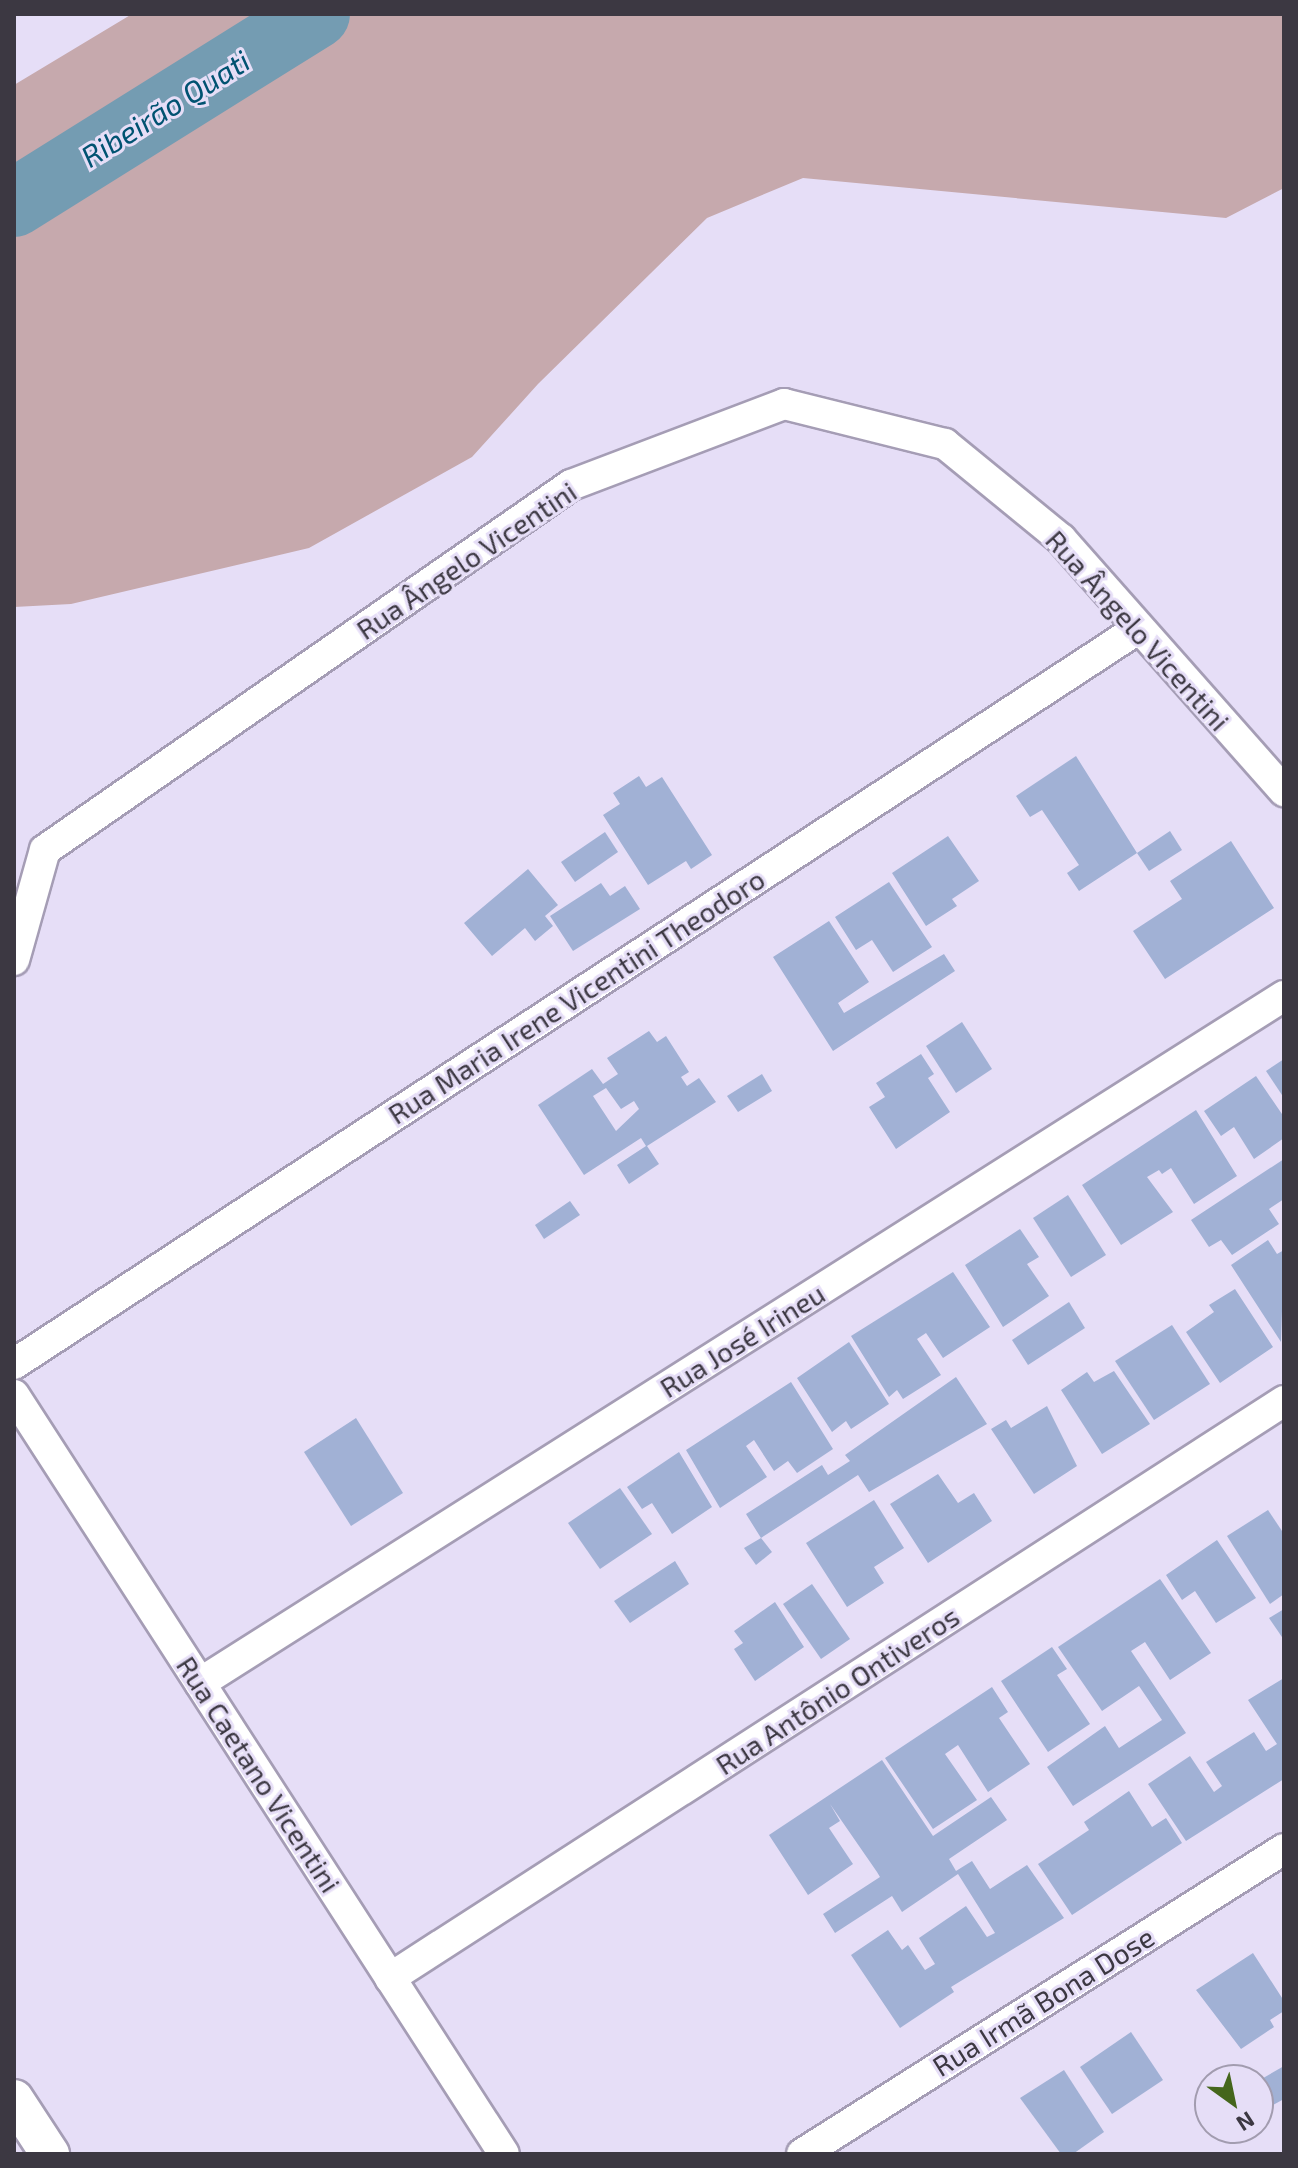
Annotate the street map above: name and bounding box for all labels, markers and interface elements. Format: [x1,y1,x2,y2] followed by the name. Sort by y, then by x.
[74,42,256,174] water label: Ribeirão Quati
[349,474,583,646] street label: Rua Ângelo Vicentini
[1039,522,1237,738] street label: Rua Ângelo Vicentini
[381,861,771,1131] street label: Rua Maria Irene Vicentini Theodoro
[653,1276,831,1404] street label: Rua José Irineu
[709,1599,965,1781] street label: Rua Antônio Ontiveros
[170,1649,348,1899] street label: Rua Caetano Vicentini
[926,1919,1160,2083] street label: Rua Irmã Bona Dose
[1194,2064,1274,2144] north arrow
[1232,2107,1260,2138] text: N

